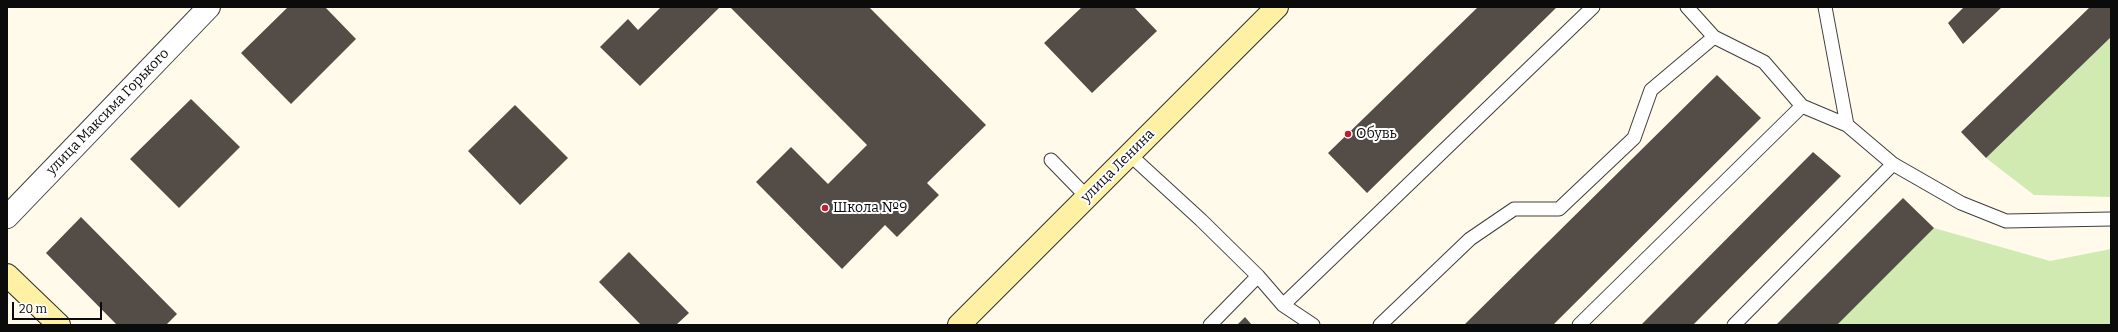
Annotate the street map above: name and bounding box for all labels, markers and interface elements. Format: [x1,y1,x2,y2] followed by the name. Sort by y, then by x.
[43,45,173,179] street label: улица Максима Горького
[1078,126,1158,206] street label: улица Ленина
[1356,126,1397,142] place label: Обувь
[1343,129,1353,139] marker: Обувь
[833,200,908,216] place label: Школа №9
[820,203,830,213] marker: Школа №9
[14,294,104,320] scale bar
[19,302,47,316] text: 20 m

